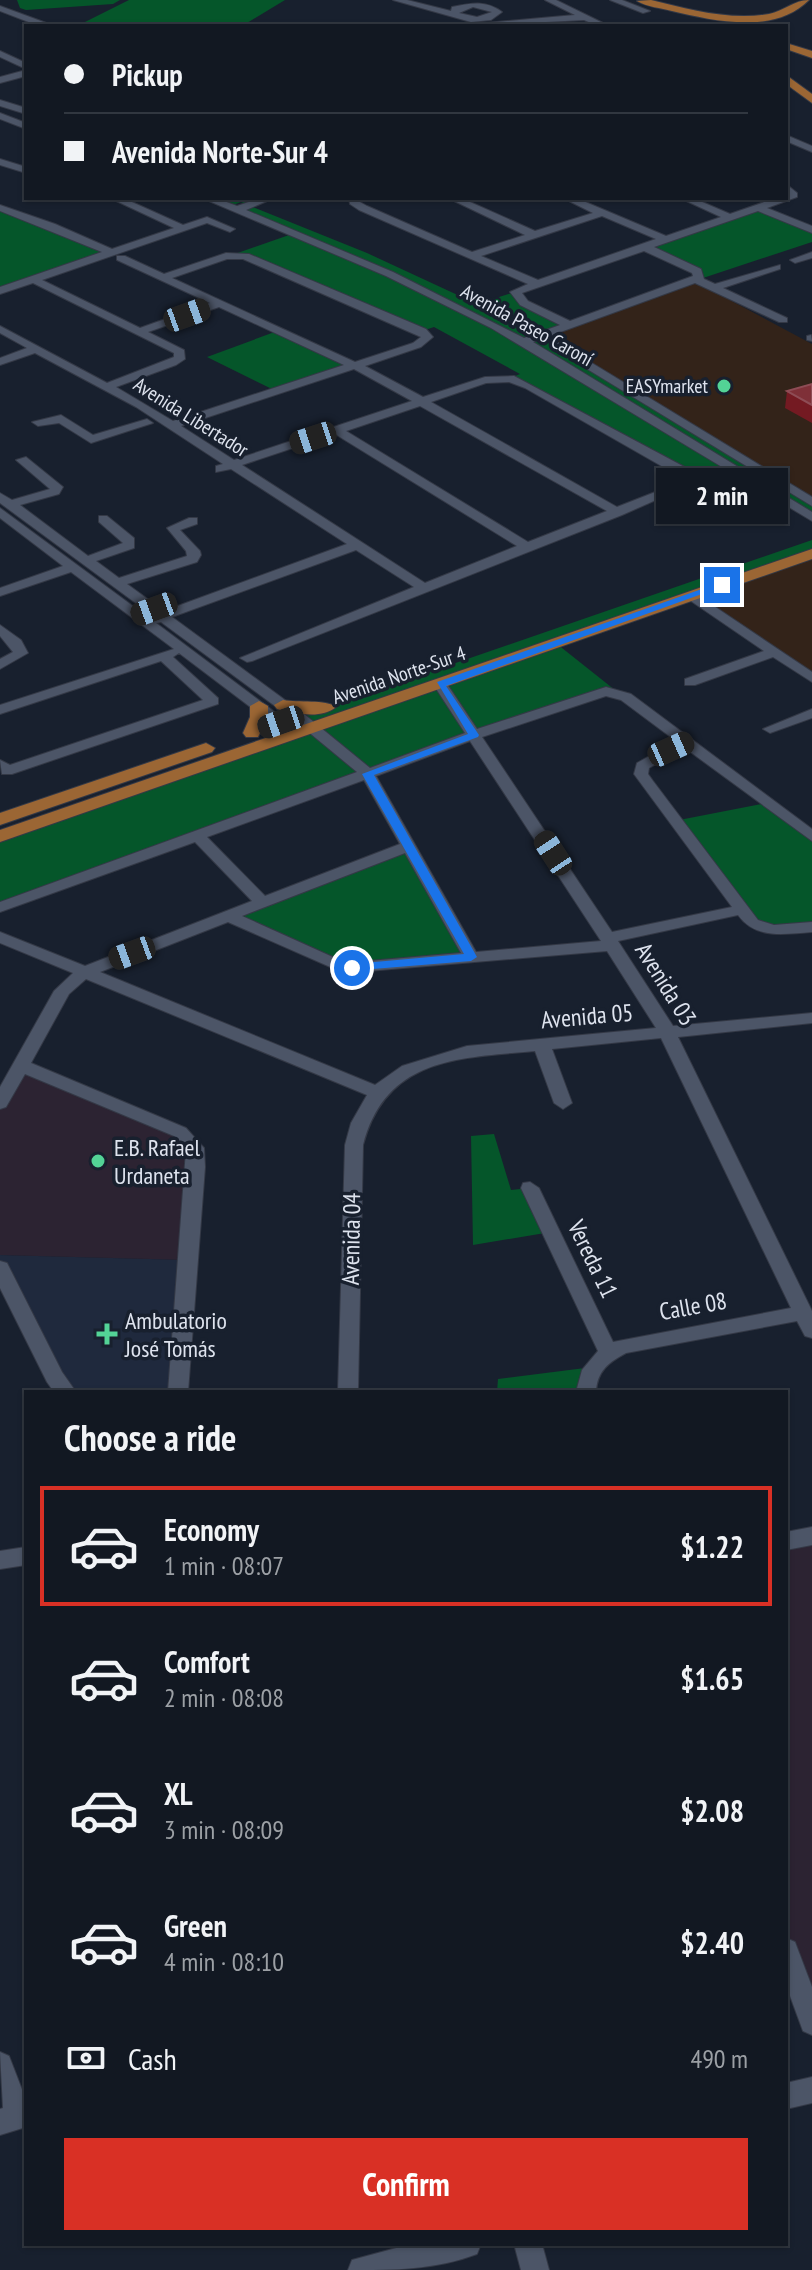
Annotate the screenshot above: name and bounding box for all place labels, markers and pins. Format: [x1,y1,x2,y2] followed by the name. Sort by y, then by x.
[626,373,708,399] place label: EASYmarket
[715,377,733,395] marker: EASYmarket
[114,1132,200,1191] place label: E.B. Rafael Urdaneta
[89,1152,107,1170] marker: E.B. Rafael Urdaneta
[124,1305,227,1364] place label: Ambulatorio José Tomás
[96,1323,118,1345] marker: Ambulatorio José Tomás

